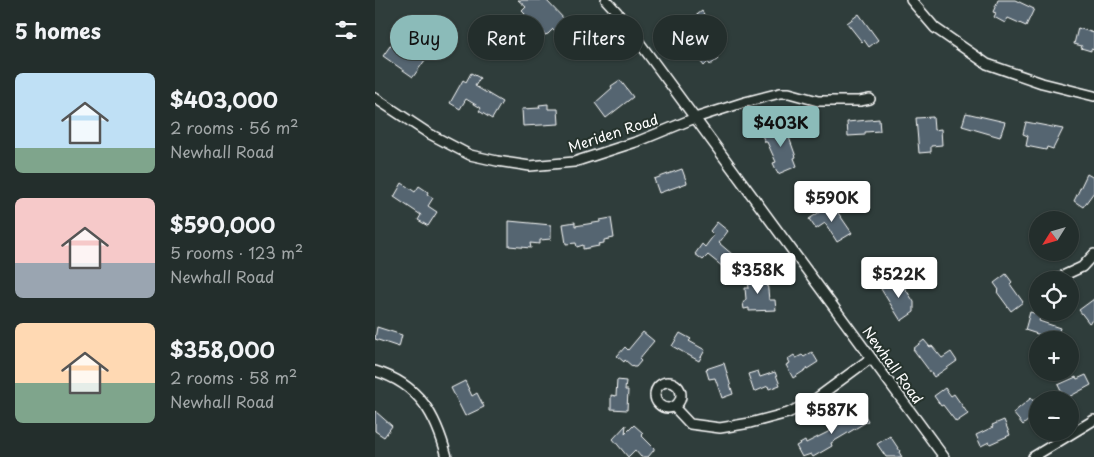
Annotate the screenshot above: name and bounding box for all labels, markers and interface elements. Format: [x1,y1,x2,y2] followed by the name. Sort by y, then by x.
[15,14,101,46] text: 5 homes
[390,15,458,60] chip: Buy
[468,15,544,60] chip: Rent
[554,15,643,60] chip: Filters
[653,15,727,60] chip: New
[332,16,360,44] icon: filters
[170,83,278,115] text: $403,000
[55,93,115,153] icon: home
[746,106,816,148] pin: $403K
[565,109,661,157] street label: Meriden Road
[753,110,809,134] text: $403K
[170,115,299,139] text: 2 rooms · 56 m²
[170,139,274,163] text: Newhall Road
[797,180,867,223] pin: $590K
[805,185,859,209] text: $590K
[170,208,275,240] text: $590,000
[1029,211,1079,261] north arrow
[1029,211,1079,441] map controls
[55,218,115,278] icon: home
[170,240,303,264] text: 5 rooms · 123 m²
[723,252,793,295] pin: $358K
[864,256,934,299] pin: $522K
[732,257,785,281] text: $358K
[872,261,926,285] text: $522K
[170,264,274,288] text: Newhall Road
[1029,271,1079,321] button: locate
[858,322,928,408] street label: Newhall Road
[1029,331,1079,381] button: +
[170,333,275,365] text: $358,000
[55,343,115,403] icon: home
[170,365,297,389] text: 2 rooms · 58 m²
[170,389,274,413] text: Newhall Road
[1029,391,1079,441] button: −
[797,392,867,435] pin: $587K
[806,397,858,421] text: $587K

